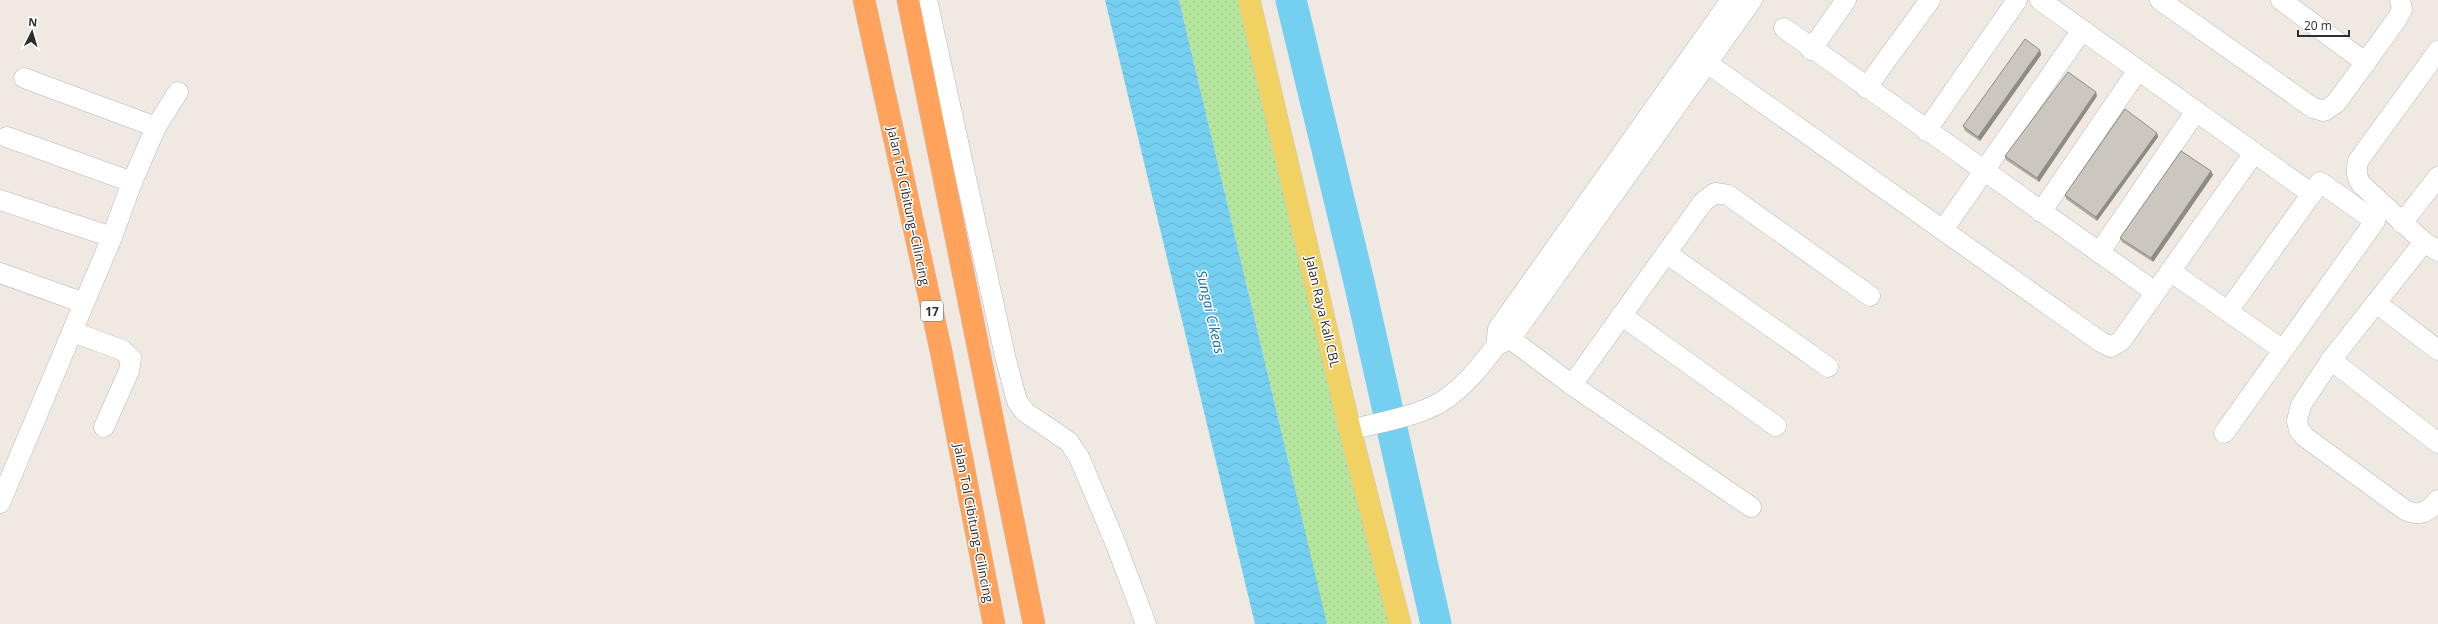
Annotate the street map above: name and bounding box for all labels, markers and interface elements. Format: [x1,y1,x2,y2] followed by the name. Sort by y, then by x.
[12,12,52,52] north arrow
[2298,12,2349,38] scale bar
[28,14,38,29] text: N
[2304,17,2332,34] text: 20 m
[883,123,935,287] street label: Jalan Tol Cibitung–Cilincing
[1301,253,1345,369] street label: Jalan Raya Kali CBL
[1192,268,1230,356] water label: Sungai Cikeas
[921,301,943,321] road number: 17
[949,440,998,604] street label: Jalan Tol Cibitung–Cilincing

